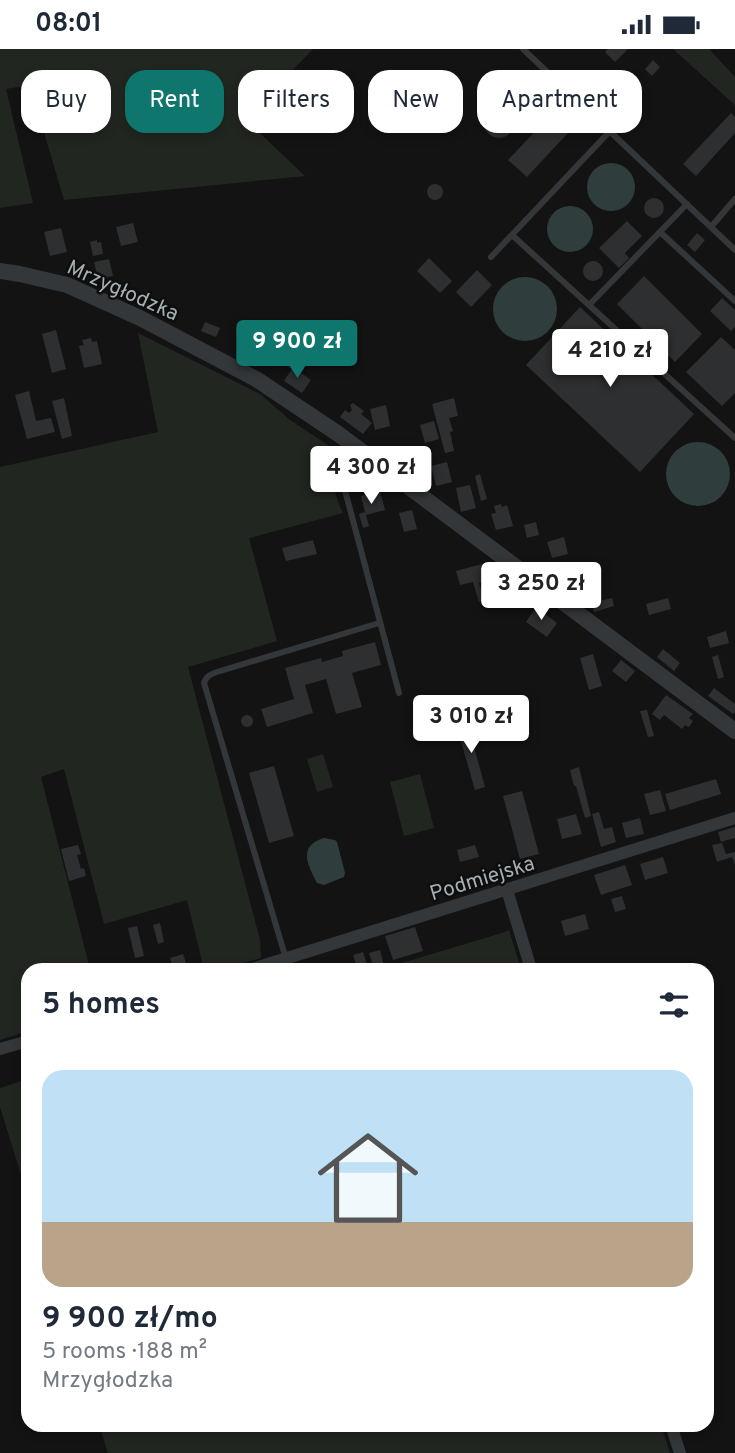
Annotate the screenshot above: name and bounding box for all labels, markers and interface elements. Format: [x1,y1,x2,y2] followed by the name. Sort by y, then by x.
[35,8,102,41] text: 08:01
[21,70,111,133] chip: Buy
[125,70,224,133] chip: Rent
[238,70,354,133] chip: Filters
[368,70,463,133] chip: New
[477,70,642,133] chip: Apartment
[62,255,183,328] street label: Mrzygłodzka
[225,321,369,380] pin: 9 900 zł
[252,328,342,357] text: 9 900 zł
[538,329,682,389] pin: 4 210 zł
[568,337,652,366] text: 4 210 zł
[299,447,443,506] pin: 4 300 zł
[326,454,416,483] text: 4 300 zł
[469,563,613,622] pin: 3 250 zł
[497,570,585,599] text: 3 250 zł
[399,695,543,755] pin: 3 010 zł
[429,703,513,732] text: 3 010 zł
[427,851,538,908] street label: Podmiejska
[655,986,693,1024] icon: filters
[42,987,160,1024] text: 5 homes
[305,1115,431,1241] icon: home
[42,1301,218,1338] text: 9 900 zł/mo
[42,1338,207,1367] text: 5 rooms · 188 m²
[42,1367,173,1396] text: Mrzygłodzka

